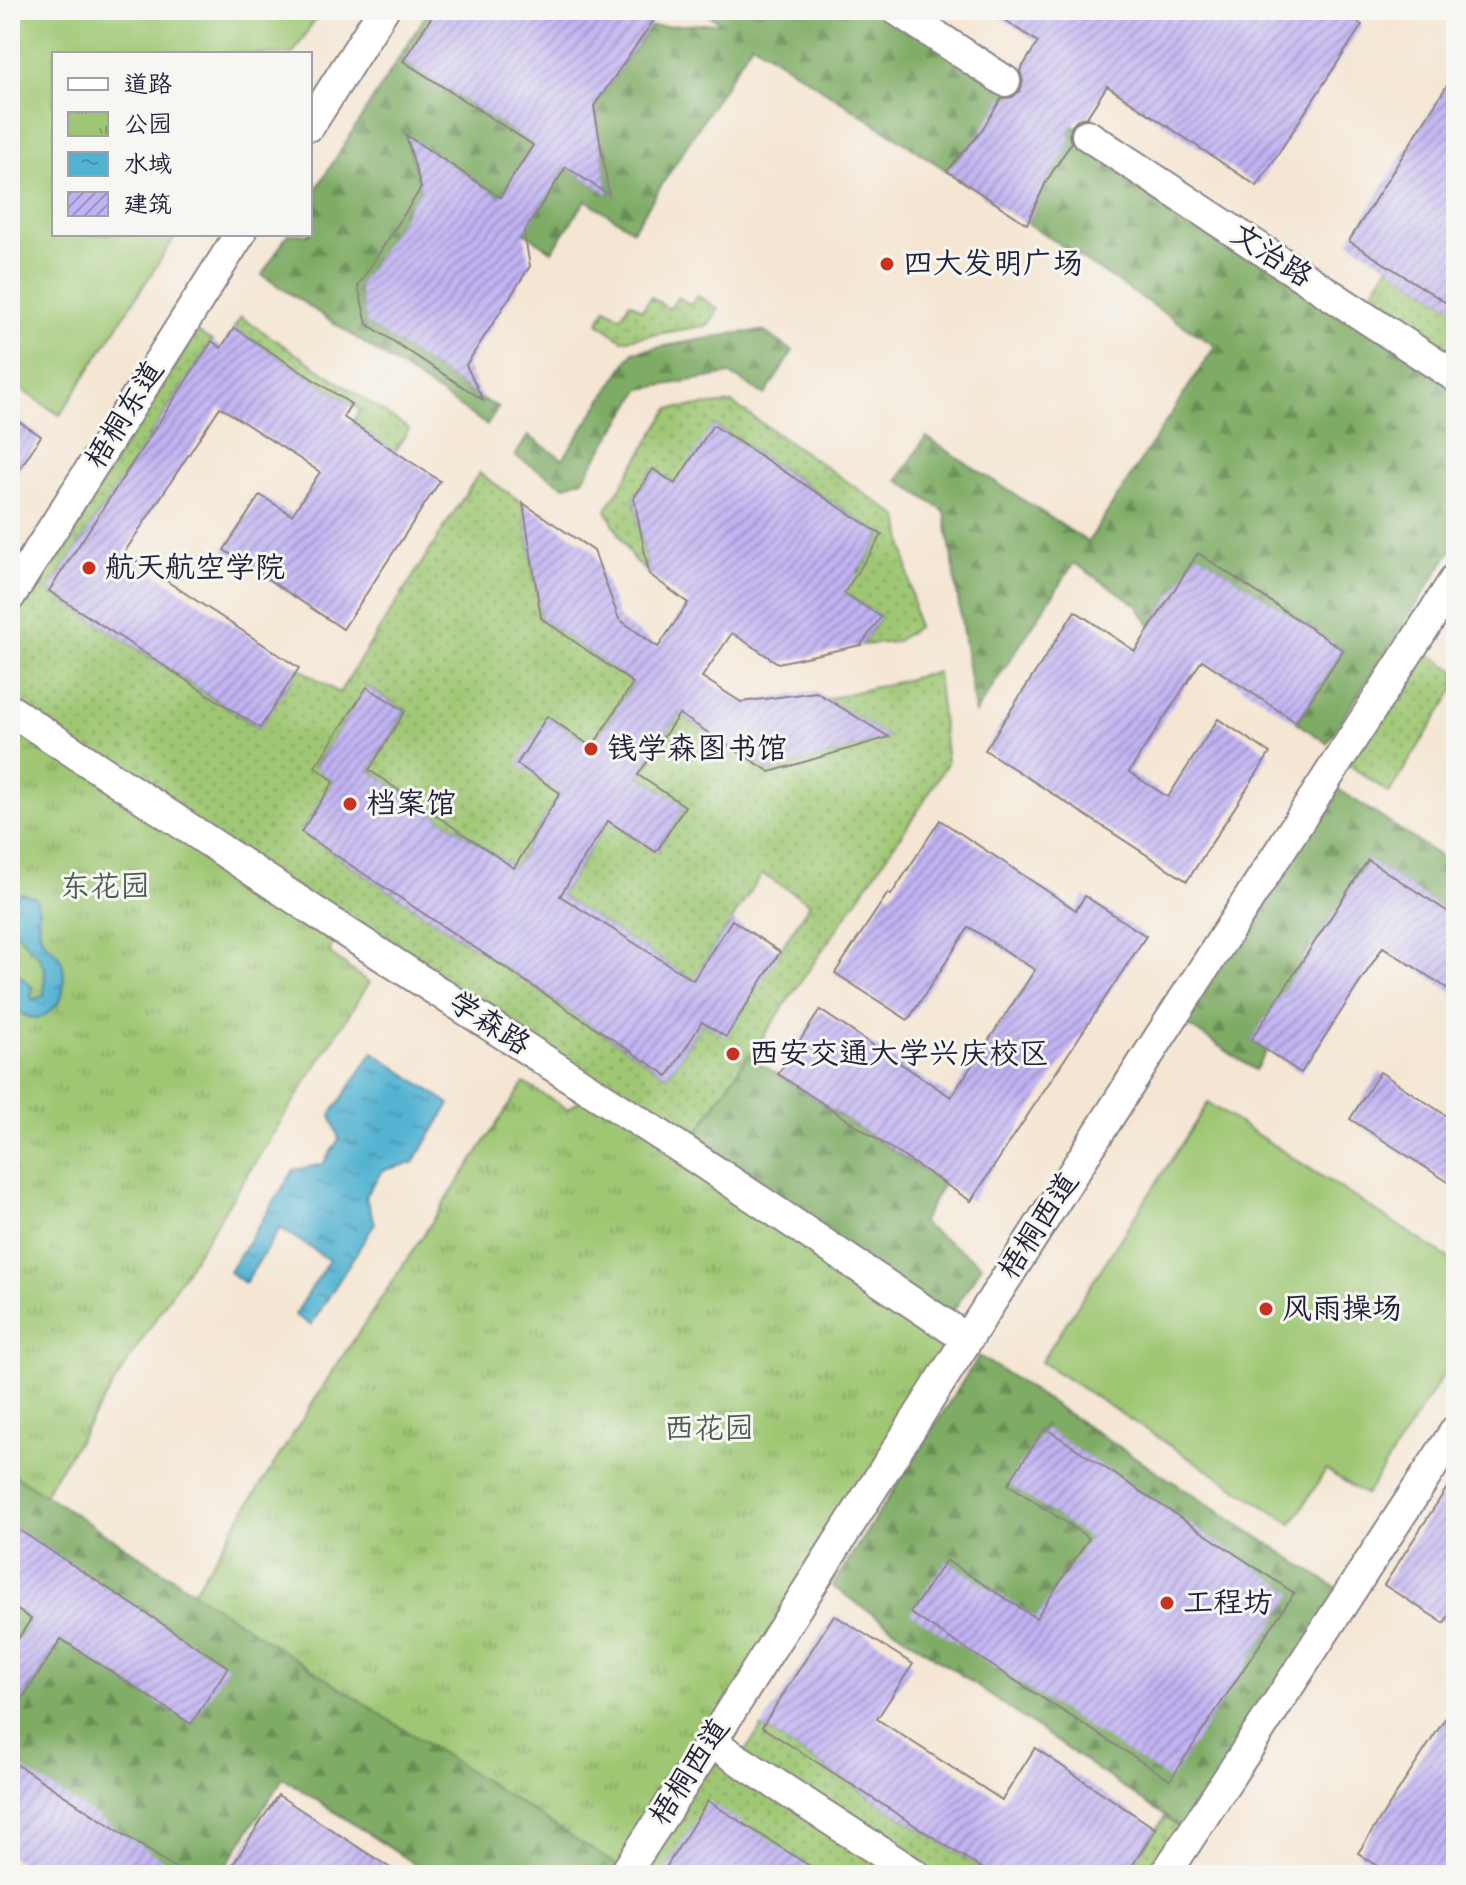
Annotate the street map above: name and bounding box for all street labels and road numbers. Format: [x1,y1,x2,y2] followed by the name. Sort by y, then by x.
[1223,215,1319,297] street label: 文治路
[77,354,173,476] street label: 梧桐东道
[441,983,537,1065] street label: 学森路
[990,1165,1088,1287] street label: 梧桐西道
[641,1711,739,1833] street label: 梧桐西道

